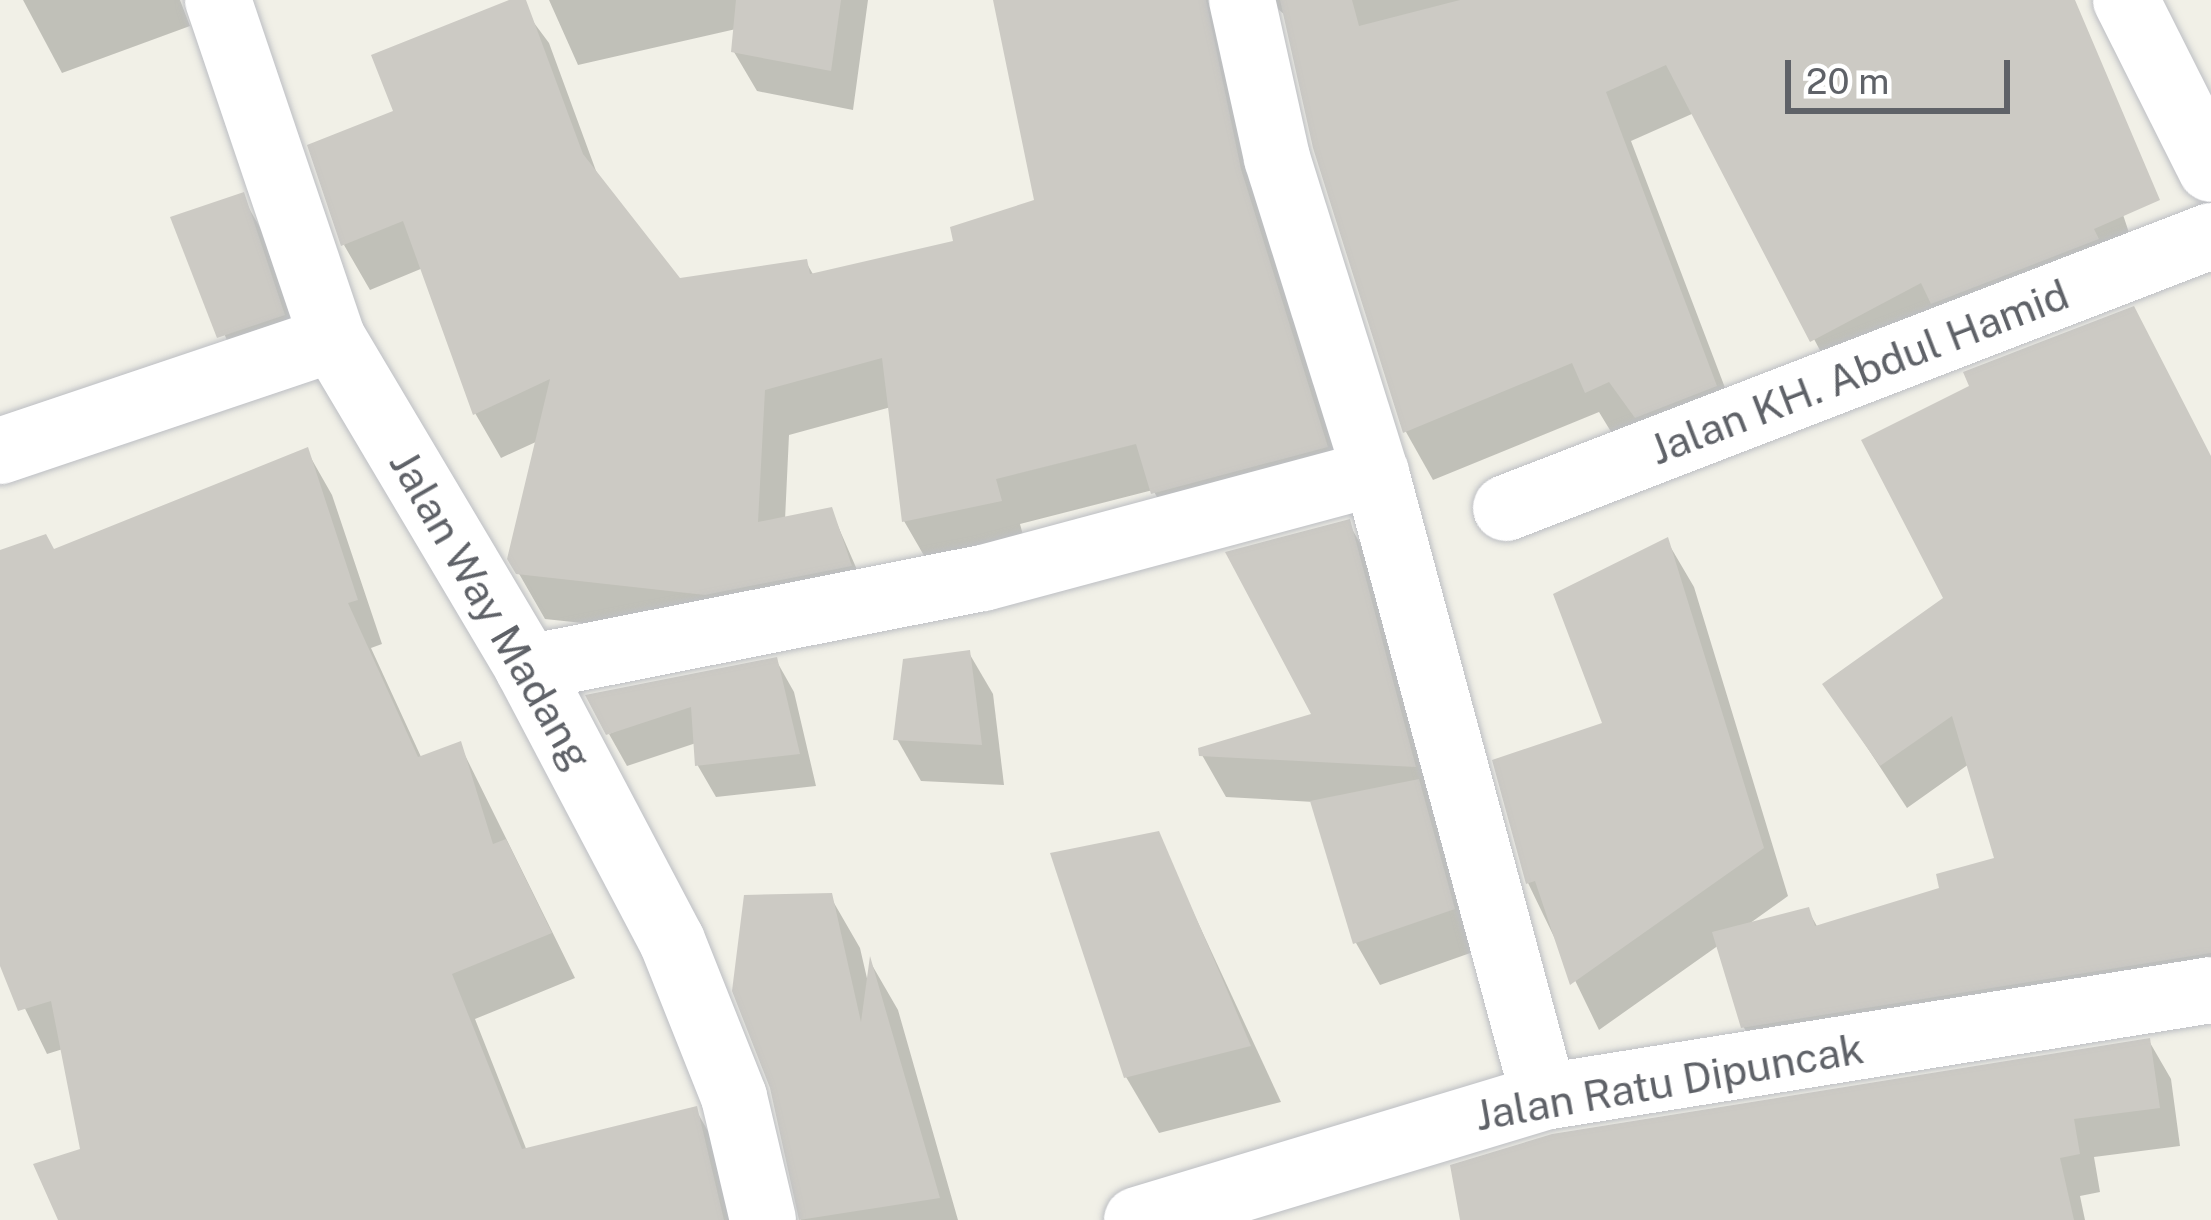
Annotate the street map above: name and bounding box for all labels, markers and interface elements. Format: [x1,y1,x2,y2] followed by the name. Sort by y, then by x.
[1791,36,2016,110] scale bar
[1806,60,1889,102] text: 20 m
[1642,269,2076,475] street label: Jalan KH. Abdul Hamid
[379,441,603,779] street label: Jalan Way Madang
[1471,1023,1867,1141] street label: Jalan Ratu Dipuncak

